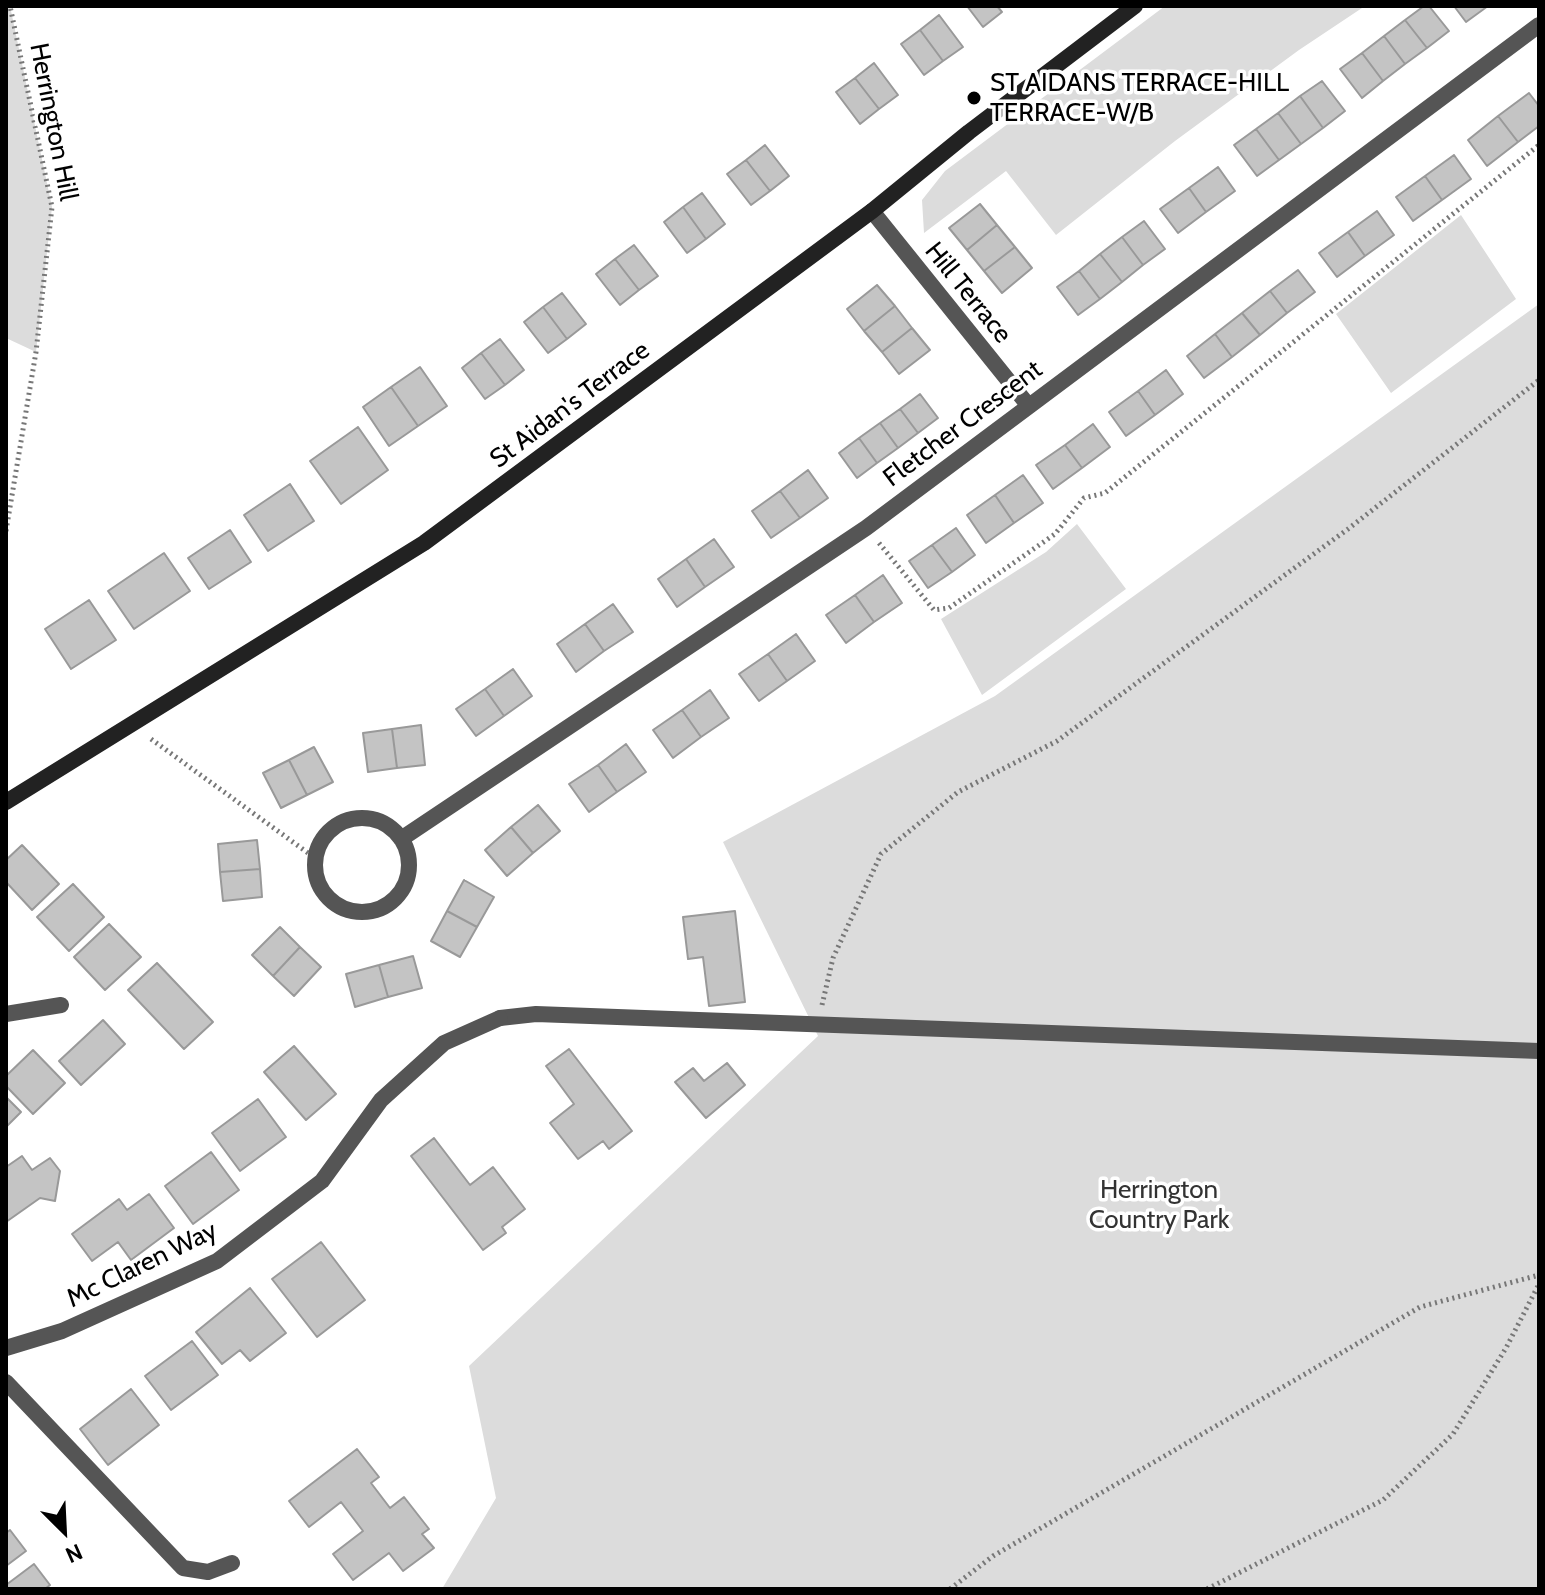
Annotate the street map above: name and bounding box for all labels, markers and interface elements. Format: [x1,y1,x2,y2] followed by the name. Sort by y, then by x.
[22,41,84,203] street label: Herrington Hill
[990,67,1289,128] place label: ST AIDANS TERRACE-HILL TERRACE-W/B
[965,89,983,107] marker: ST AIDANS TERRACE-HILL TERRACE-W/B
[918,236,1018,350] street label: Hill Terrace
[484,335,656,475] street label: St Aidan's Terrace
[877,354,1049,494] street label: Fletcher Crescent
[1089,1174,1229,1236] park label: Herrington Country Park
[62,1215,222,1315] street label: Mc Claren Way
[24,1491,104,1571] north arrow
[61,1538,87,1569] text: N

